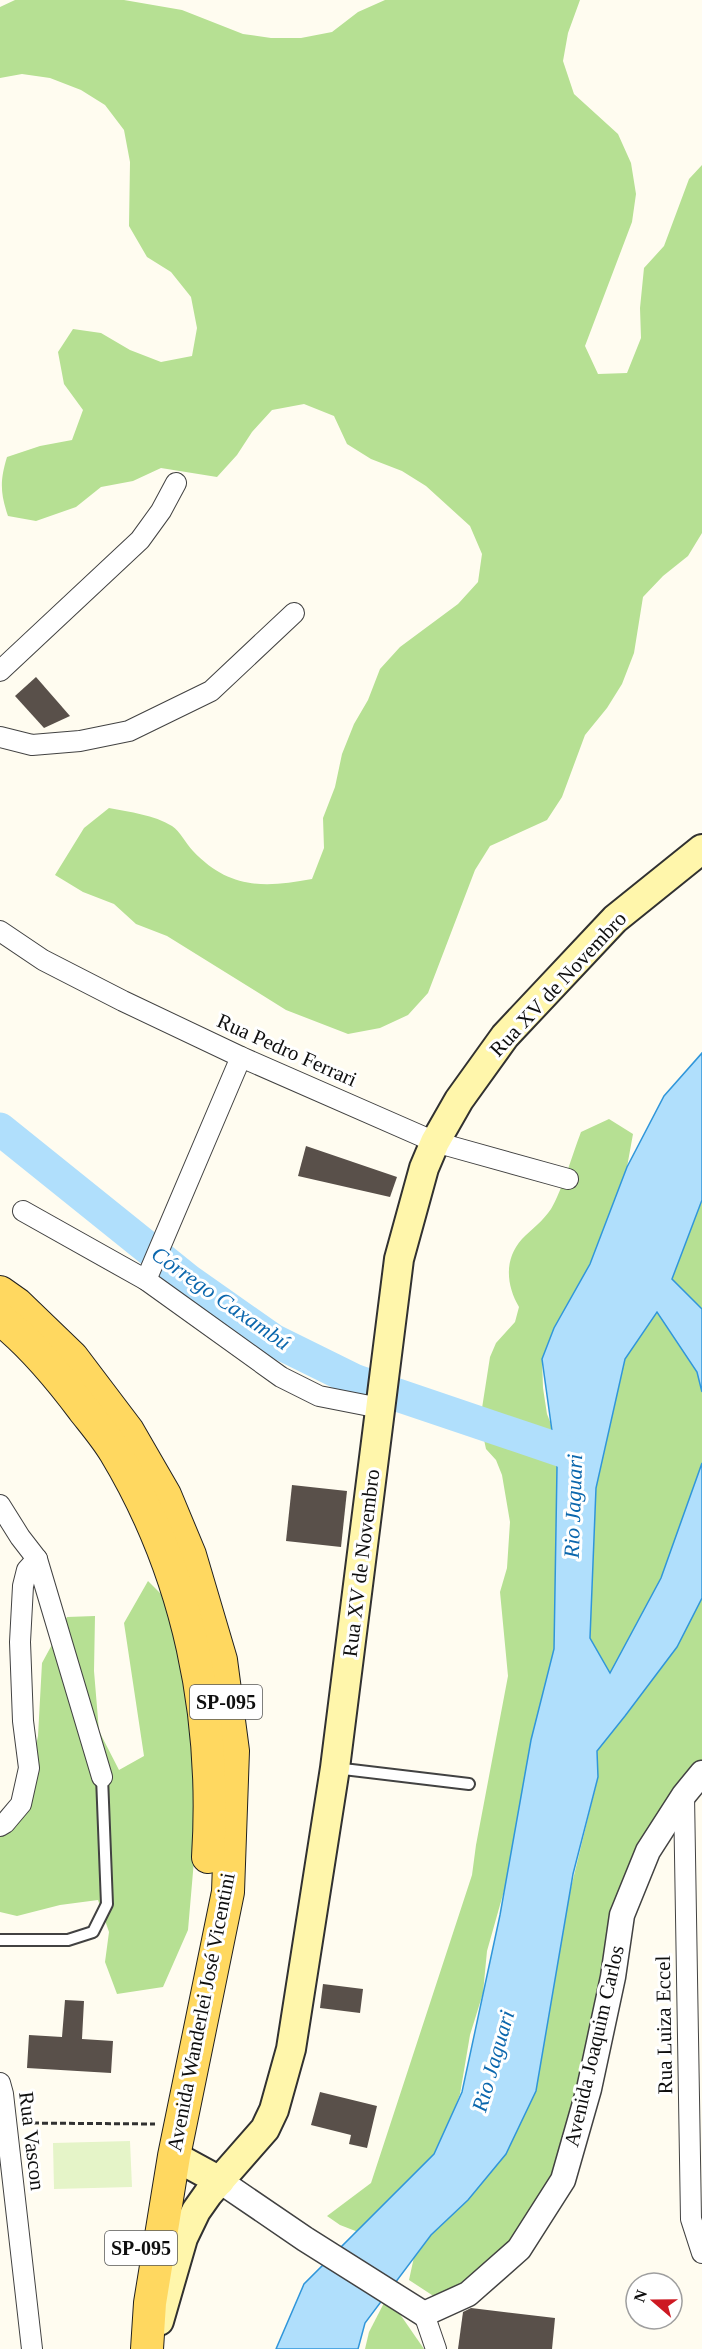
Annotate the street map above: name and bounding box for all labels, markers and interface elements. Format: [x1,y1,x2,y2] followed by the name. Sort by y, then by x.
[485,907,631,1061] street label: Rua XV de Novembro
[213,1008,361,1092] street label: Rua Pedro Ferrari
[147,1241,295,1355] water label: Córrego Caxambú
[559,1453,587,1560] water label: Rio Jaguari
[338,1468,384,1658] street label: Rua XV de Novembro
[190,1685,262,1719] road number: SP-095
[162,1870,240,2153] street label: Avenida Wanderlei José Vicentini
[559,1943,629,2149] street label: Avenida Joaquim Carlos
[651,1955,677,2095] street label: Rua Luiza Eccel
[466,2007,519,2116] water label: Rio Jaguari
[14,2090,50,2192] street label: Rua Vascon
[105,2231,177,2265] road number: SP-095
[624,2271,684,2331] north arrow
[630,2287,650,2304] text: N

